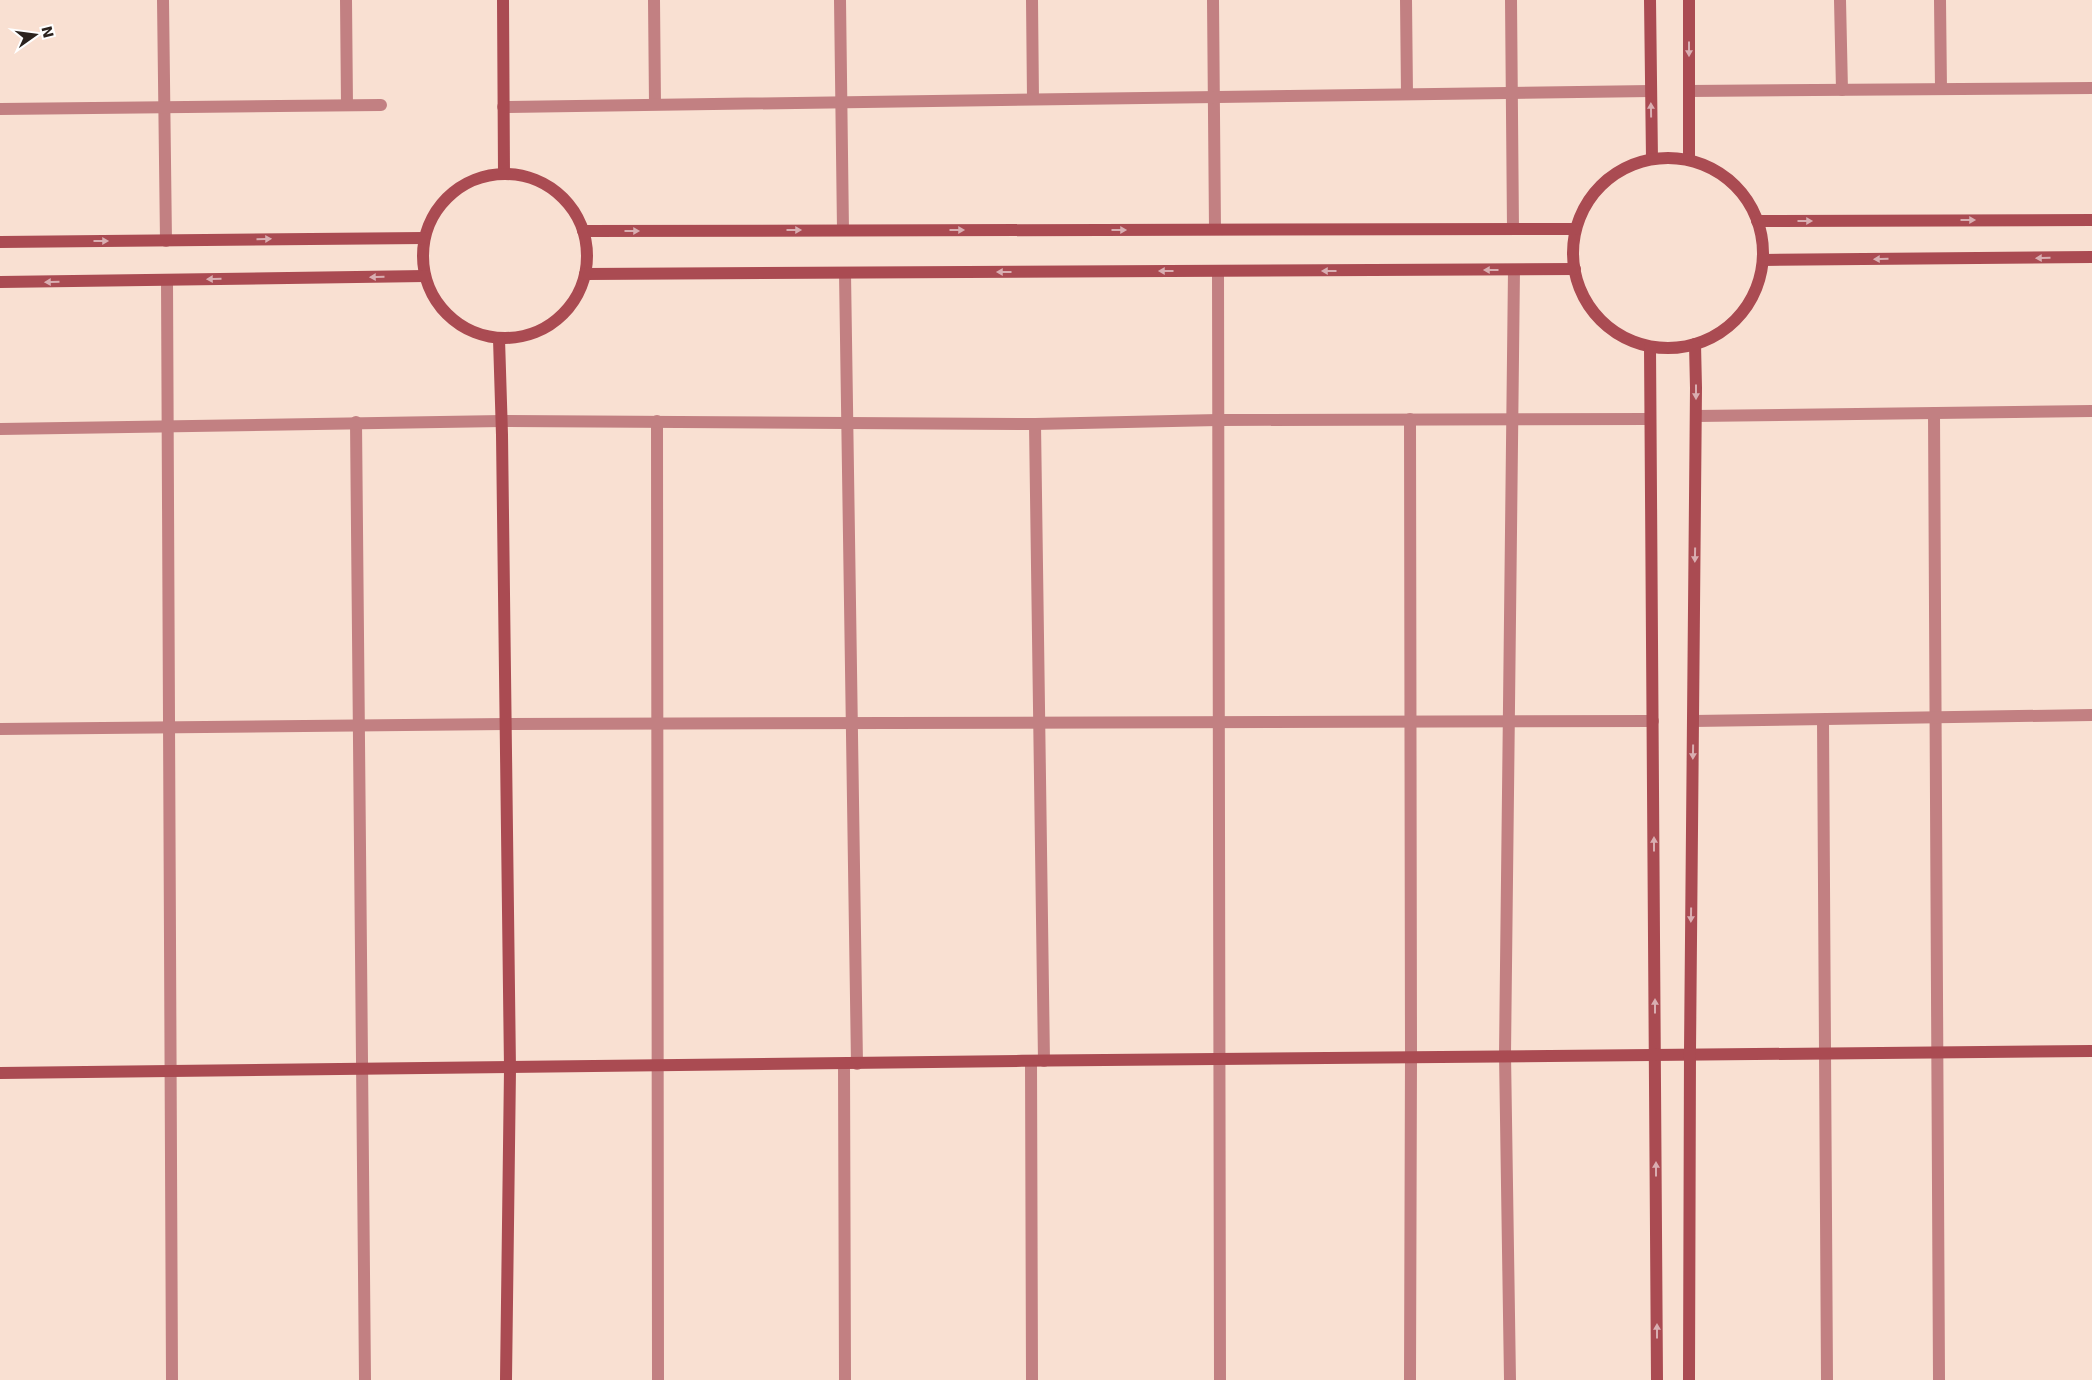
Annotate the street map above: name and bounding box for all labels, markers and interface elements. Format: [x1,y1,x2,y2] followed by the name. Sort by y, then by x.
[10,10,60,60] north arrow
[38,24,57,39] text: N
[1685,41,1693,57] one-way arrow
[1647,102,1655,118] one-way arrow
[1960,216,1976,224] one-way arrow
[1798,217,1814,225] one-way arrow
[787,226,803,234] one-way arrow
[949,226,965,234] one-way arrow
[1112,226,1128,234] one-way arrow
[624,227,640,235] one-way arrow
[256,235,272,243] one-way arrow
[93,237,109,245] one-way arrow
[2035,254,2051,262] one-way arrow
[1873,255,1889,263] one-way arrow
[1483,266,1499,274] one-way arrow
[1158,267,1174,275] one-way arrow
[1320,267,1336,275] one-way arrow
[995,268,1011,276] one-way arrow
[368,273,384,281] one-way arrow
[206,275,222,283] one-way arrow
[43,278,59,286] one-way arrow
[1692,385,1700,401] one-way arrow
[1691,547,1699,563] one-way arrow
[1689,745,1697,761] one-way arrow
[1650,836,1658,852] one-way arrow
[1687,907,1695,923] one-way arrow
[1651,998,1659,1014] one-way arrow
[1652,1161,1660,1177] one-way arrow
[1653,1323,1661,1339] one-way arrow

